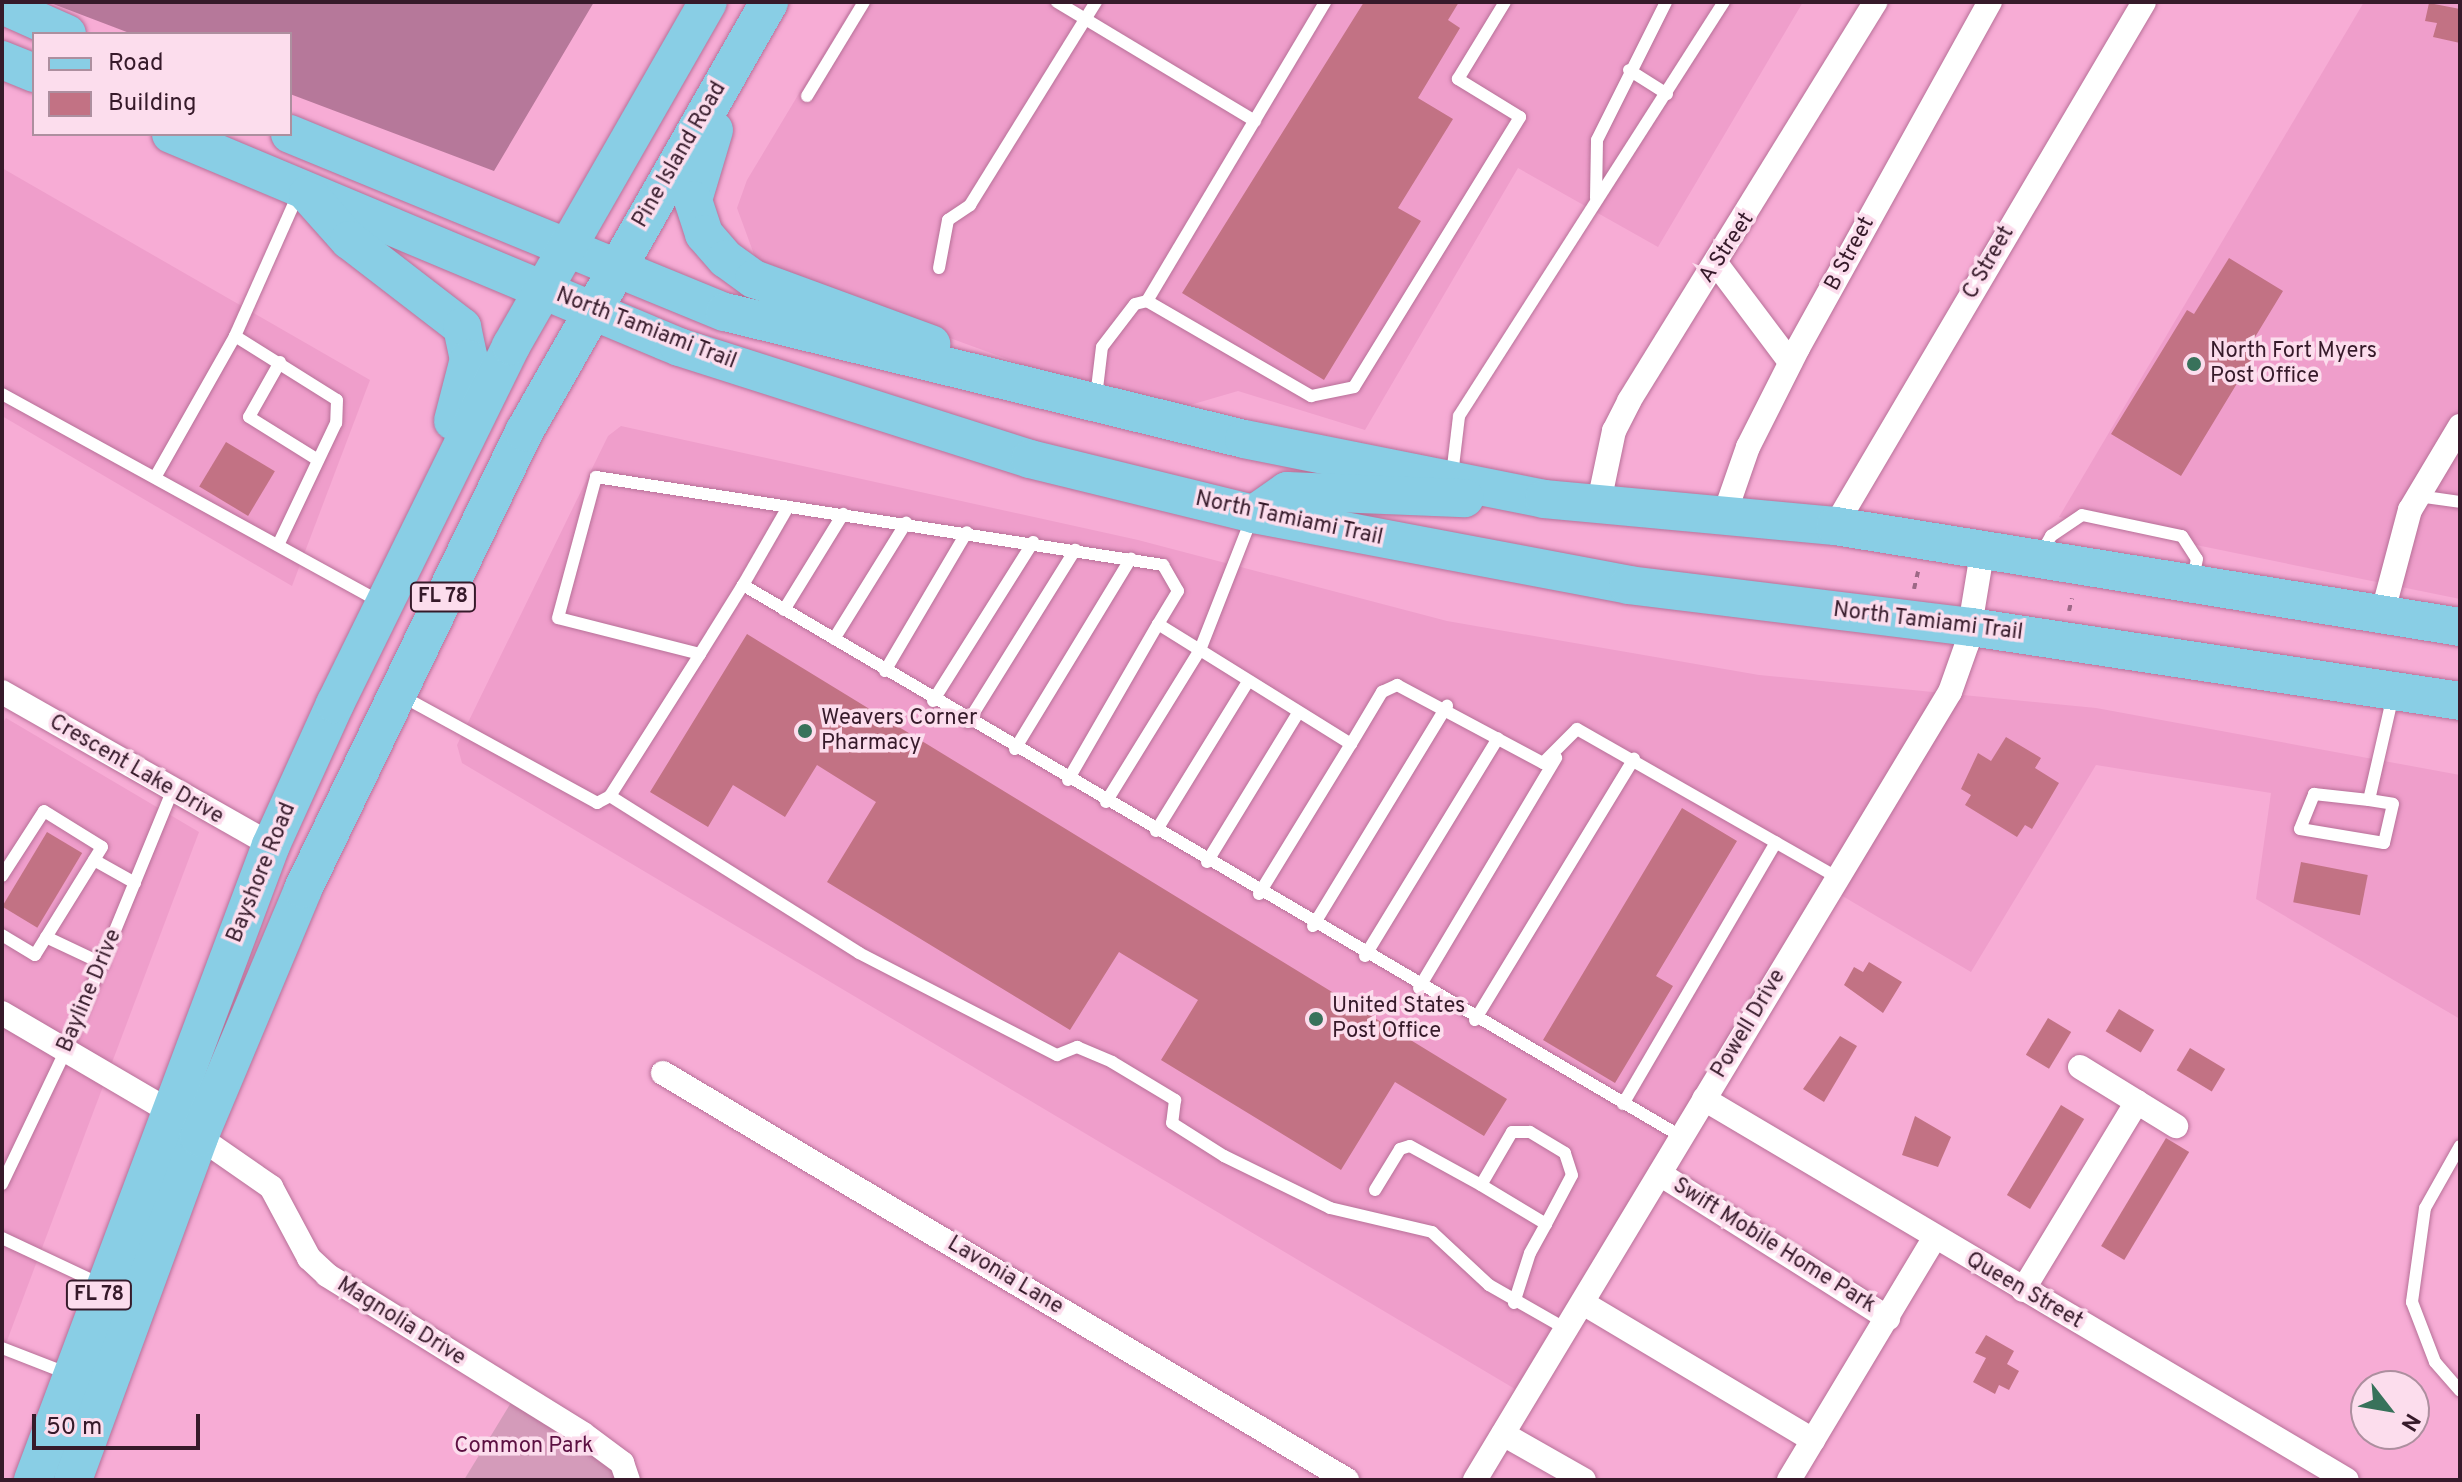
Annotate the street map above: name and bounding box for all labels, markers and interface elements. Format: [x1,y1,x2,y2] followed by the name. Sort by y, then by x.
[32,32,292,136] legend
[108,49,164,79] text: Road
[628,77,732,233] street label: Pine Island Road
[108,89,197,119] text: Building
[1694,207,1760,289] street label: A Street
[1820,212,1880,296] street label: B Street
[1958,222,2020,304] street label: C Street
[551,282,741,376] street label: North Tamiami Trail
[2210,338,2377,390] place label: North Fort Myers Post Office
[2185,355,2203,373] marker: North Fort Myers Post Office
[1192,486,1386,552] street label: North Tamiami Trail
[409,581,477,613] road number: FL 78
[1831,597,2025,647] street label: North Tamiami Trail
[821,705,978,756] place label: Weavers Corner Pharmacy
[44,709,228,831] street label: Crescent Lake Drive
[796,722,814,740] marker: Weavers Corner Pharmacy
[222,799,302,947] street label: Bayshore Road
[52,926,128,1056] street label: Bayline Drive
[1706,965,1792,1083] street label: Powell Drive
[1332,993,1465,1044] place label: United States Post Office
[1307,1010,1325,1028] marker: United States Post Office
[1668,1173,1880,1319] street label: Swift Mobile Home Park
[942,1231,1068,1321] street label: Lavonia Lane
[1961,1247,2087,1335] street label: Queen Street
[332,1272,470,1372] street label: Magnolia Drive
[65,1279,133,1311] road number: FL 78
[2350,1370,2430,1450] north arrow
[36,1398,204,1448] scale bar
[2394,1408,2425,1435] text: N
[46,1413,102,1443] text: 50 m
[454,1434,594,1460] park label: Common Park

